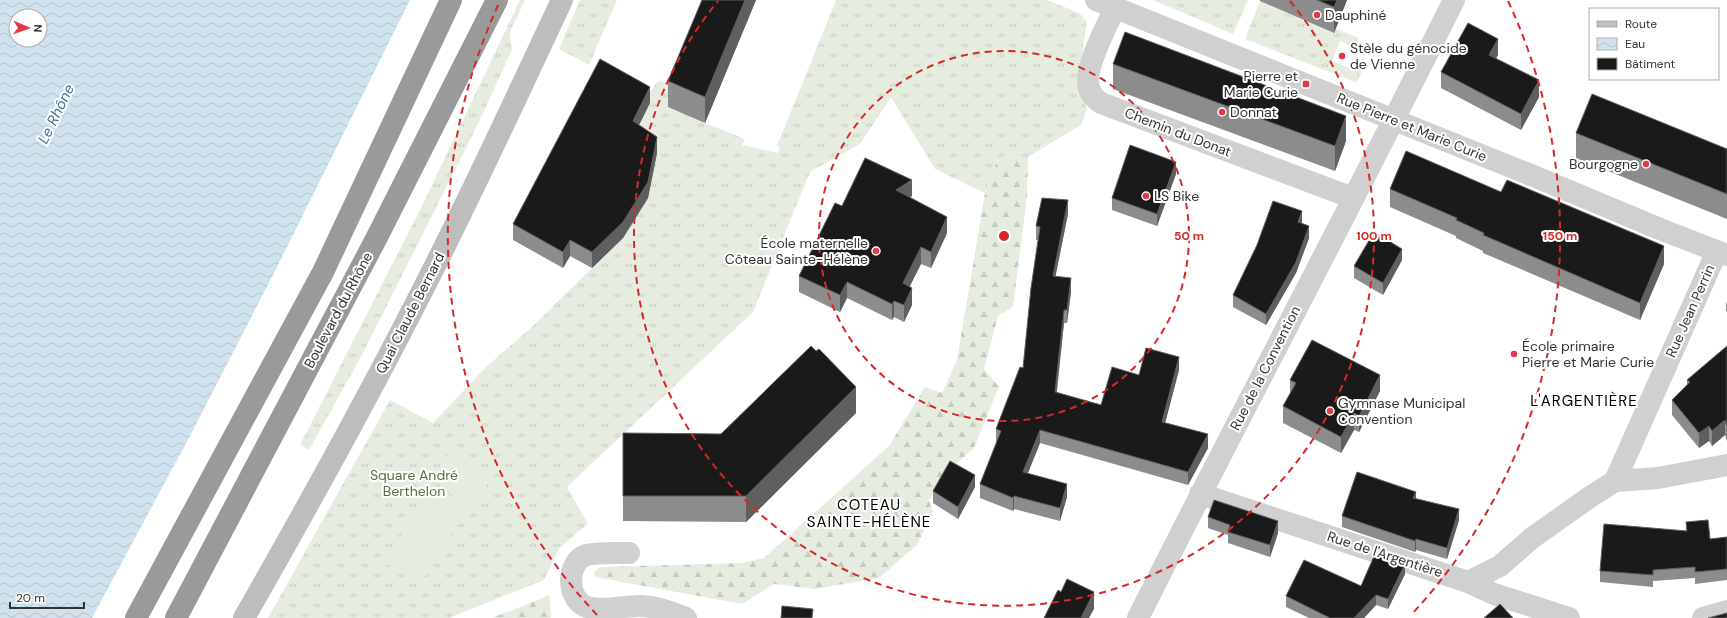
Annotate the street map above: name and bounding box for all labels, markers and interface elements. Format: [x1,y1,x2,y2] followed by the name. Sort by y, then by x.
[1325,6,1386,24] place label: Dauphiné
[8,8,48,48] north arrow
[1589,8,1719,80] legend
[1312,10,1322,20] marker: Dauphiné
[1625,16,1657,32] text: Route
[31,24,45,33] text: N
[1625,36,1645,52] text: Eau
[1350,39,1467,73] place label: Stèle du génocide de Vienne
[1337,51,1347,61] marker: Stèle du génocide de Vienne
[1625,56,1676,72] text: Bâtiment
[1224,67,1298,101] place label: Pierre et Marie Curie
[1301,79,1311,89] marker: Pierre et Marie Curie
[33,80,79,147] water label: Le Rhône
[1334,89,1490,165] street label: Rue Pierre et Marie Curie
[1122,103,1234,161] street label: Chemin du Donat
[1230,103,1277,121] place label: Donnat
[1217,107,1227,117] marker: Donnat
[1569,155,1638,173] place label: Bourgogne
[1641,159,1651,169] marker: Bourgogne
[1154,187,1199,205] place label: LS Bike
[1141,191,1151,201] marker: LS Bike
[1174,228,1204,244] text: 50 m
[1356,228,1392,244] text: 100 m
[1543,228,1577,244] text: 150 m
[997,229,1011,243] centre of rings
[725,234,868,268] place label: École maternelle Côteau Sainte-Hélène
[871,246,881,256] marker: École maternelle Côteau Sainte-Hélène
[300,249,376,371] street label: Boulevard du Rhône
[372,249,448,377] street label: Quai Claude Bernard
[1661,262,1719,360] street label: Rue Jean Perrin
[1226,303,1304,433] street label: Rue de la Convention
[1522,337,1654,371] place label: École primaire Pierre et Marie Curie
[1509,349,1519,359] marker: École primaire Pierre et Marie Curie
[1530,391,1638,411] district label: L'ARGENTIÈRE
[1338,394,1465,428] place label: Gymnase Municipal Convention
[1325,406,1335,416] marker: Gymnase Municipal Convention
[370,466,458,500] park label: Square André Berthelon
[807,495,931,532] district label: COTEAU SAINTE-HÉLÈNE
[1325,527,1445,581] street label: Rue de l'Argentière
[10,584,84,610] scale bar
[16,590,45,606] text: 20 m

